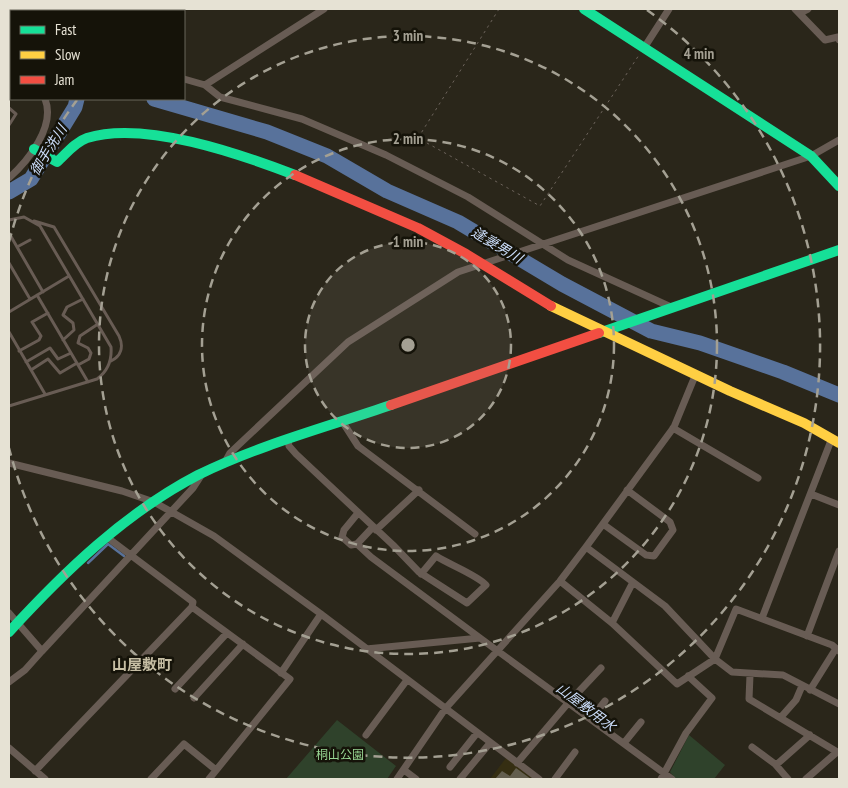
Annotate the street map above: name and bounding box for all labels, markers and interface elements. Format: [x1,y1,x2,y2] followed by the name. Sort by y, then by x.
[10,10,185,100] legend
[55,20,76,39] text: Fast
[393,26,423,45] text: 3 min
[684,44,714,63] text: 4 min
[55,45,80,64] text: Slow
[54,70,74,89] text: Jam
[26,120,72,179] water label: 御手洗川
[393,129,423,148] text: 2 min
[468,223,527,268] water label: 逢妻男川
[393,232,423,251] text: 1 min
[399,336,417,354] centre of rings
[112,655,172,674] district label: 山屋敷町
[553,679,621,736] water label: 山屋敷用水
[316,747,364,762] park label: 桐山公園

